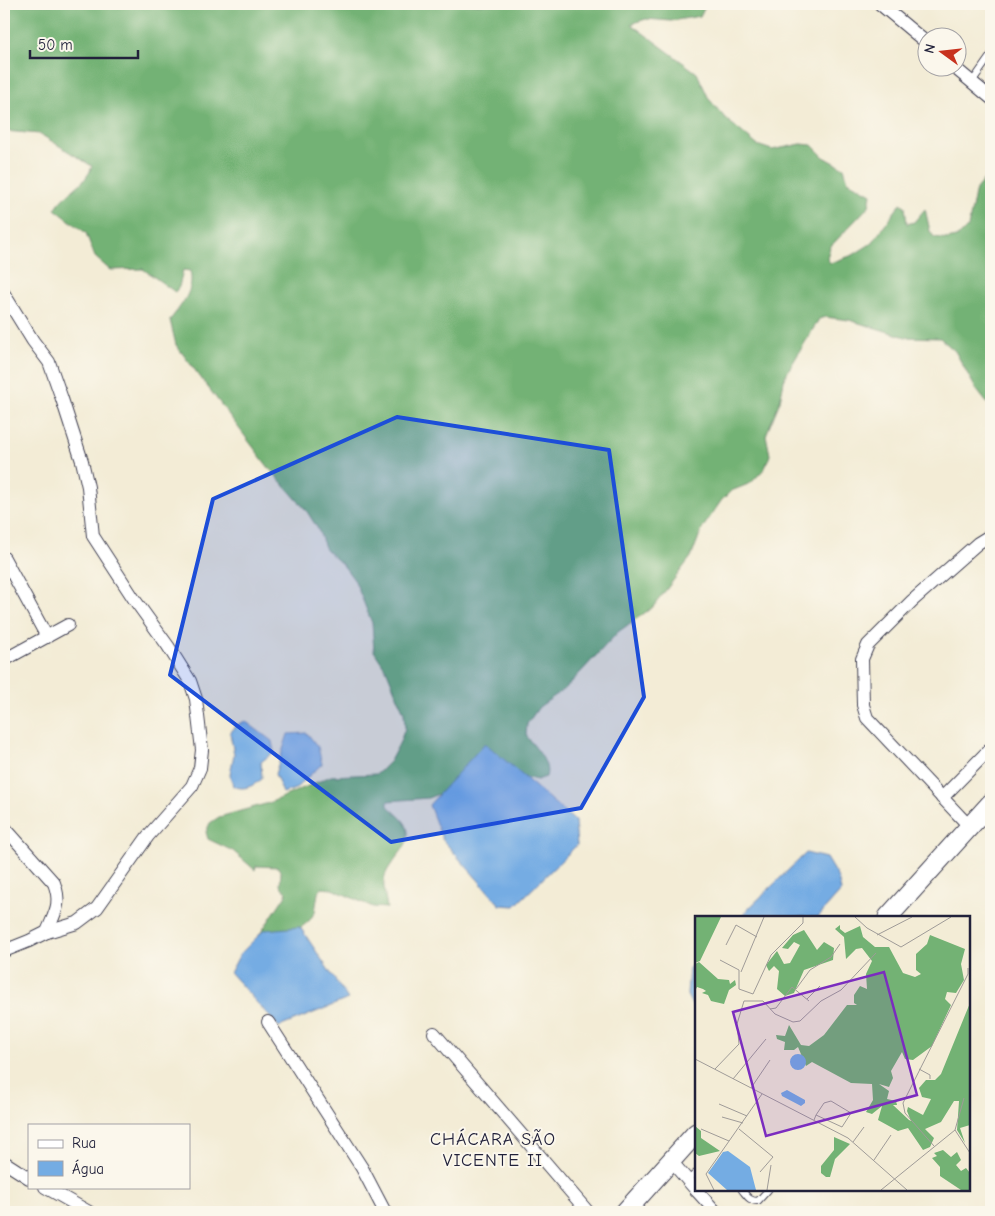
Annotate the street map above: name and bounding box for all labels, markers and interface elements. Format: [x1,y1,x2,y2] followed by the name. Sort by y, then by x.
[30,28,138,60] scale bar
[918,28,968,78] north arrow
[38,36,73,54] text: 50 m
[921,42,939,55] text: N
[695,916,970,1191] inset map
[28,1124,190,1188] legend
[430,1128,556,1171] district label: CHÁCARA SÃO VICENTE II
[72,1134,96,1152] text: Rua
[72,1159,104,1178] text: Água

